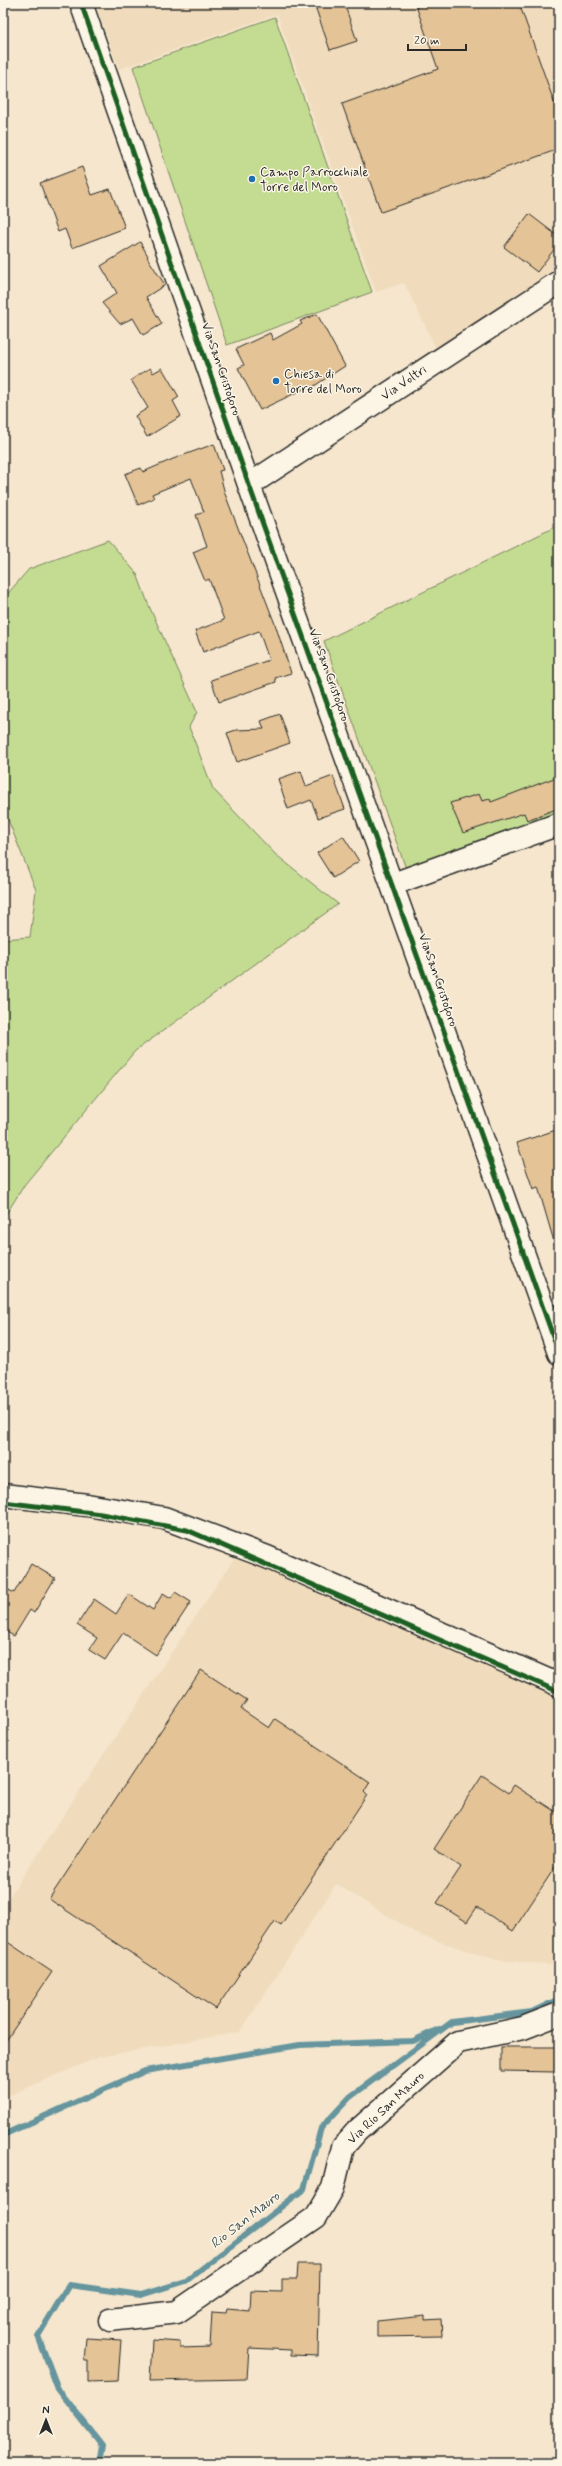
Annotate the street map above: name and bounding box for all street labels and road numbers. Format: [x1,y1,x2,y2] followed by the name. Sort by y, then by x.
[195,320,245,419] street label: Via San Cristoforo
[378,361,430,405] street label: Via Voltri
[302,626,354,724] street label: Via San Cristoforo
[412,931,462,1030] street label: Via San Cristoforo
[344,2068,428,2148] street label: Via Rio San Mauro

